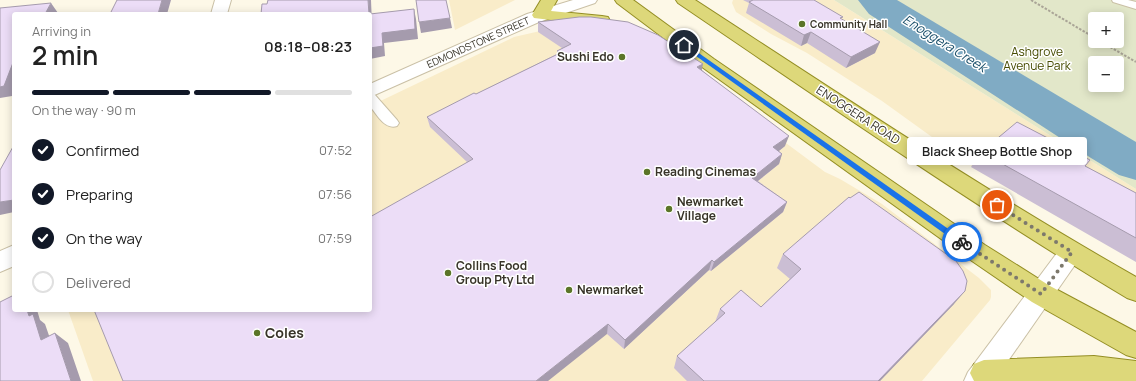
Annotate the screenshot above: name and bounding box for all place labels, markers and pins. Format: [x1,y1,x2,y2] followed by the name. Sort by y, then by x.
[810,17,887,31] place label: Community Hall
[797,19,807,29] marker: Community Hall
[667,28,701,62] pin
[557,48,614,65] place label: Sushi Edo
[617,52,627,62] marker: Sushi Edo
[907,137,1087,165] callout: Black Sheep Bottle Shop
[655,163,756,180] place label: Reading Cinemas
[642,167,652,177] marker: Reading Cinemas
[980,188,1014,222] pin
[677,193,743,224] place label: Newmarket Village
[664,204,674,214] marker: Newmarket Village
[456,257,534,288] place label: Collins Food Group Pty Ltd
[443,268,453,278] marker: Collins Food Group Pty Ltd
[577,281,643,298] place label: Newmarket
[564,285,574,295] marker: Newmarket
[265,323,304,342] place label: Coles
[252,328,262,338] marker: Coles

